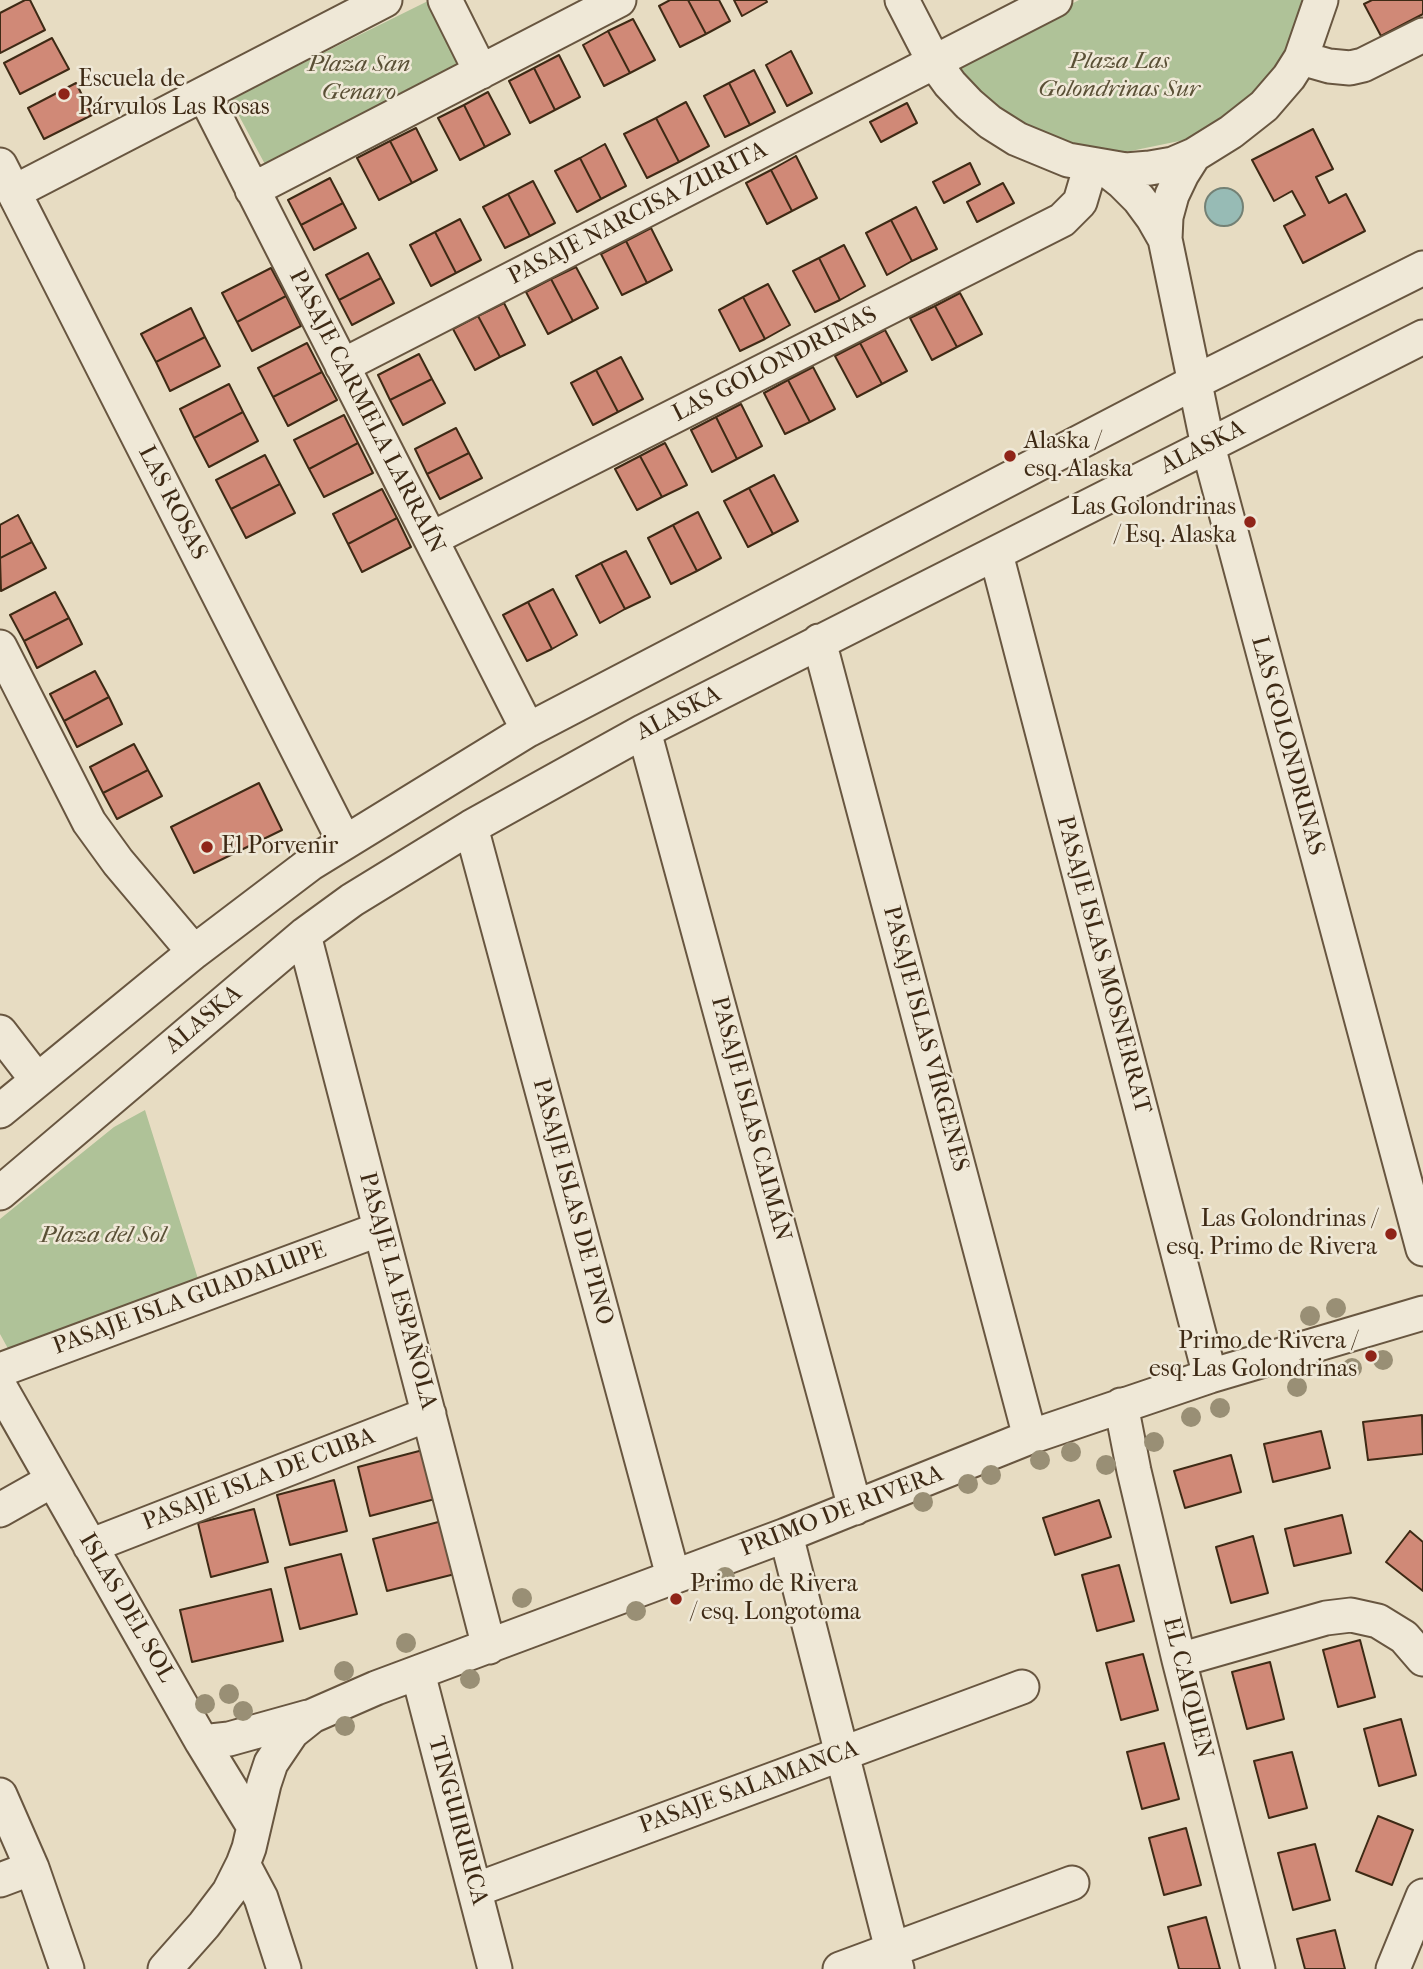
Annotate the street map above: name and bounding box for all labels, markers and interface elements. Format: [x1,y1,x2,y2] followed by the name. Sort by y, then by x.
[1038,48,1200,104] park label: Plaza Las Golondrinas Sur
[308,51,410,107] park label: Plaza San Genaro
[78,66,270,122] place label: Escuela de Párvulos Las Rosas
[56,86,72,102] marker: Escuela de Párvulos Las Rosas
[504,136,772,292] street label: PASAJE NARCISA ZURITA
[282,265,450,559] street label: PASAJE CARMELA LARRAÍN
[668,301,882,429] street label: LAS GOLONDRINAS
[1156,414,1250,482] street label: ALASKA
[1024,428,1132,484] place label: Alaska / esq. Alaska
[131,441,213,565] street label: LAS ROSAS
[1002,448,1018,464] marker: Alaska / esq. Alaska
[1071,494,1236,550] place label: Las Golondrinas / Esq. Alaska
[1242,514,1258,530] marker: Las Golondrinas / Esq. Alaska
[1244,633,1330,859] street label: LAS GOLONDRINAS
[632,680,726,748] street label: ALASKA
[1049,813,1157,1117] street label: PASAJE ISLAS MOSNERRAT
[221,833,338,861] place label: El Porvenir
[199,839,215,855] marker: El Porvenir
[876,903,974,1175] street label: PASAJE ISLAS VÍRGENES
[160,980,248,1060] street label: ALASKA
[703,994,797,1244] street label: PASAJE ISLAS CAIMÁN
[525,1076,619,1328] street label: PASAJE ISLAS DE PINO
[351,1169,443,1413] street label: PASAJE LA ESPAÑOLA
[1166,1206,1377,1262] place label: Las Golondrinas / esq. Primo de Rivera
[40,1222,166,1250] park label: Plaza del Sol
[1383,1226,1399,1242] marker: Las Golondrinas / esq. Primo de Rivera
[49,1236,331,1362] street label: PASAJE ISLA GUADALUPE
[1149,1328,1357,1384] place label: Primo de Rivera / esq. Las Golondrinas
[1363,1348,1379,1364] marker: Primo de Rivera / esq. Las Golondrinas
[139,1422,379,1538] street label: PASAJE ISLA DE CUBA
[737,1460,947,1564] street label: PRIMO DE RIVERA
[72,1528,180,1688] street label: ISLAS DEL SOL
[690,1571,861,1627] place label: Primo de Rivera / esq. Longotoma
[668,1591,684,1607] marker: Primo de Rivera / esq. Longotoma
[1156,1614,1218,1762] street label: EL CAIQUEN
[421,1733,493,1909] street label: TINGUIRIRICA
[636,1735,862,1841] street label: PASAJE SALAMANCA

